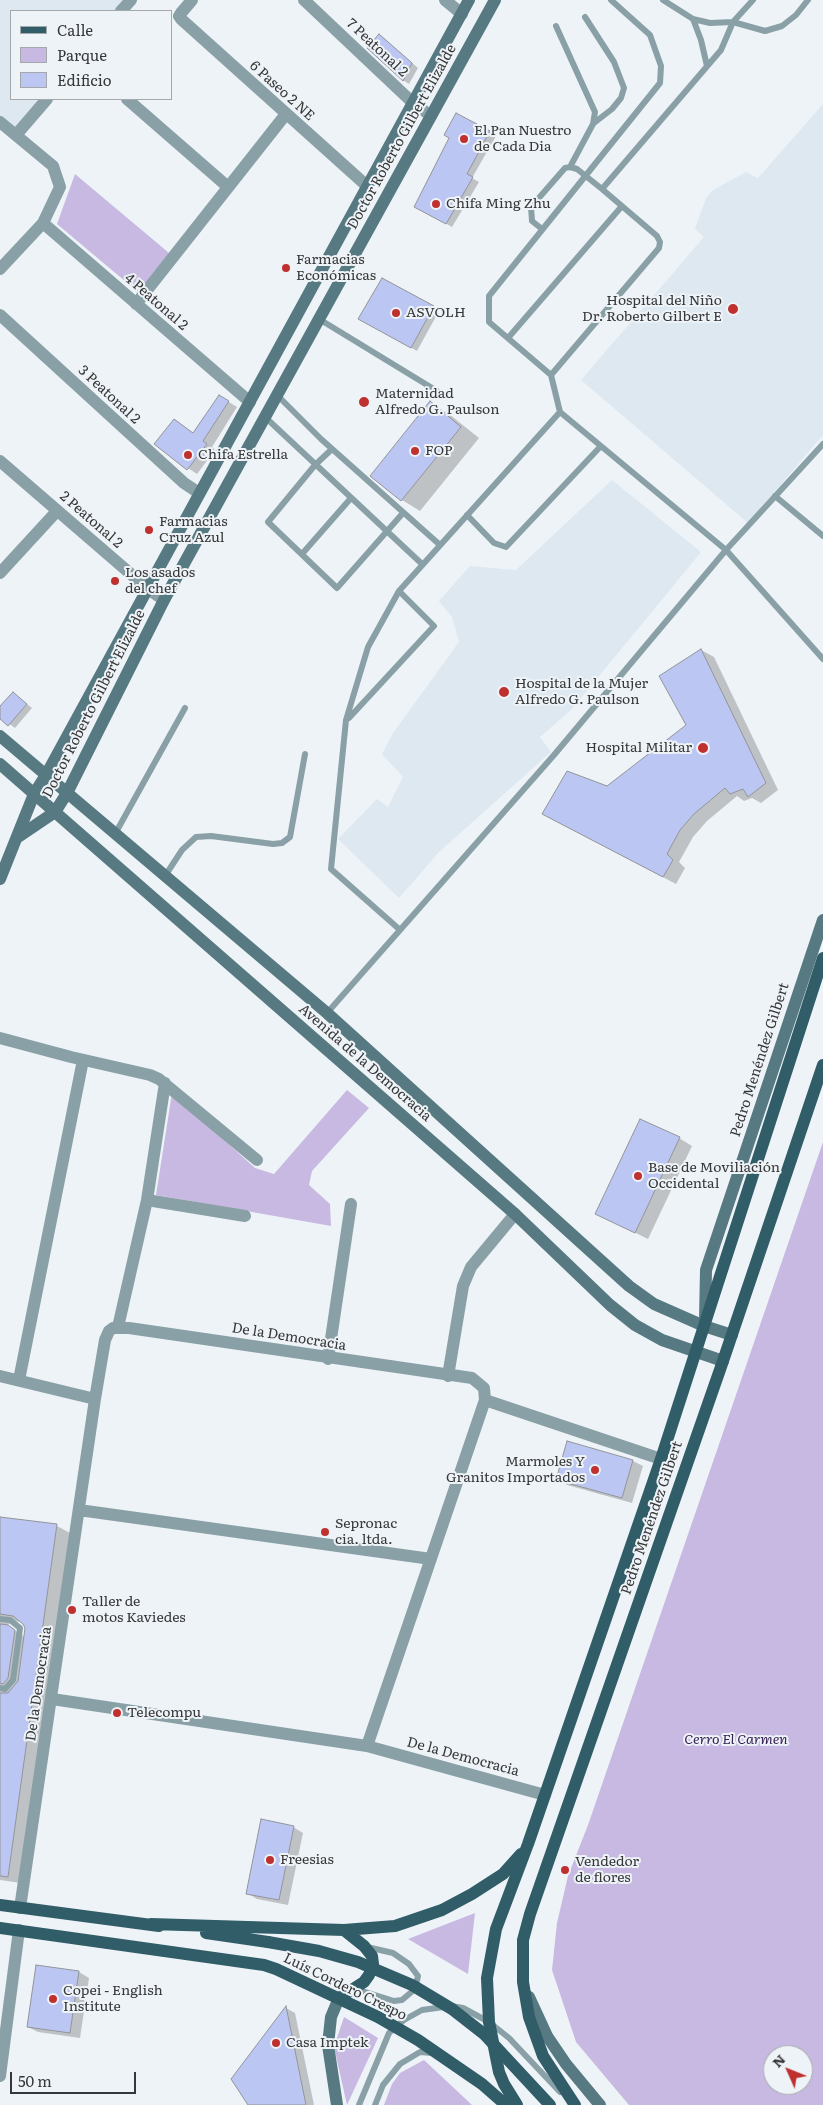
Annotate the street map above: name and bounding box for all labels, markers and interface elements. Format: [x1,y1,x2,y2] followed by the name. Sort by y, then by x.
[10,10,172,100] legend
[343,15,411,81] street label: 7 Peatonal 2
[57,18,93,41] text: Calle
[344,42,460,232] street label: Doctor Roberto Gilbert Elizalde
[57,43,107,66] text: Parque
[246,58,318,124] street label: 6 Paseo 2 NE
[57,68,112,91] text: Edificio
[474,123,572,156] place label: El Pan Nuestro de Cada Dia
[458,133,470,145] marker: El Pan Nuestro de Cada Dia
[446,196,551,212] place label: Chifa Ming Zhu
[430,198,442,210] marker: Chifa Ming Zhu
[296,252,376,284] place label: Farmacias Económicas
[280,262,292,274] marker: Farmacias Económicas
[121,270,191,334] street label: 4 Peatonal 2
[582,293,722,326] place label: Hospital del Niño Dr. Roberto Gilbert E
[726,302,740,316] marker: Hospital del Niño Dr. Roberto Gilbert E
[406,305,466,321] place label: ASVOLH
[390,307,402,319] marker: ASVOLH
[75,362,143,428] street label: 3 Peatonal 2
[375,386,499,418] place label: Maternidad Alfredo G. Paulson
[357,395,371,409] marker: Maternidad Alfredo G. Paulson
[425,443,453,459] place label: FOP
[409,445,421,457] marker: FOP
[198,447,288,463] place label: Chifa Estrella
[182,449,194,461] marker: Chifa Estrella
[56,488,126,552] street label: 2 Peatonal 2
[159,514,228,546] place label: Farmacias Cruz Azul
[143,524,155,536] marker: Farmacias Cruz Azul
[125,565,195,598] place label: Los asados del chef
[109,575,121,587] marker: Los asados del chef
[39,607,149,801] street label: Doctor Roberto Gilbert Elizalde
[515,676,648,709] place label: Hospital de la Mujer Alfredo G. Paulson
[497,685,511,699] marker: Hospital de la Mujer Alfredo G. Paulson
[586,740,692,756] place label: Hospital Militar
[696,741,710,755] marker: Hospital Militar
[727,981,793,1139] street label: Pedro Menéndez Gilbert
[295,1001,435,1125] street label: Avenida de la Democracia
[648,1160,780,1192] place label: Base de Moviliación Occidental
[632,1170,644,1182] marker: Base de Moviliación Occidental
[231,1320,347,1354] street label: De la Democracia
[618,1439,686,1597] street label: Pedro Menéndez Gilbert
[446,1454,585,1486] place label: Marmoles Y Granitos Importados
[589,1464,601,1476] marker: Marmoles Y Granitos Importados
[335,1516,397,1548] place label: Sepronac cia. ltda.
[319,1526,331,1538] marker: Sepronac cia. ltda.
[82,1594,186,1626] place label: Taller de motos Kaviedes
[66,1604,78,1616] marker: Taller de motos Kaviedes
[23,1626,55,1742] street label: De la Democracia
[127,1705,201,1721] place label: Telecompu
[111,1707,123,1719] marker: Telecompu
[684,1732,788,1748] park label: Cerro El Carmen
[405,1734,521,1780] street label: De la Democracia
[280,1852,334,1868] place label: Freesias
[264,1854,276,1866] marker: Freesias
[575,1854,639,1886] place label: Vendedor de flores
[559,1864,571,1876] marker: Vendedor de flores
[281,1950,409,2024] street label: Luís Cordero Crespo
[63,1983,163,2015] place label: Copei - English Institute
[47,1993,59,2005] marker: Copei - English Institute
[286,2035,368,2051] place label: Casa Imptek
[270,2037,282,2049] marker: Casa Imptek
[763,2045,813,2095] north arrow
[767,2049,789,2071] text: N
[12,2062,139,2094] scale bar
[18,2069,52,2092] text: 50 m

